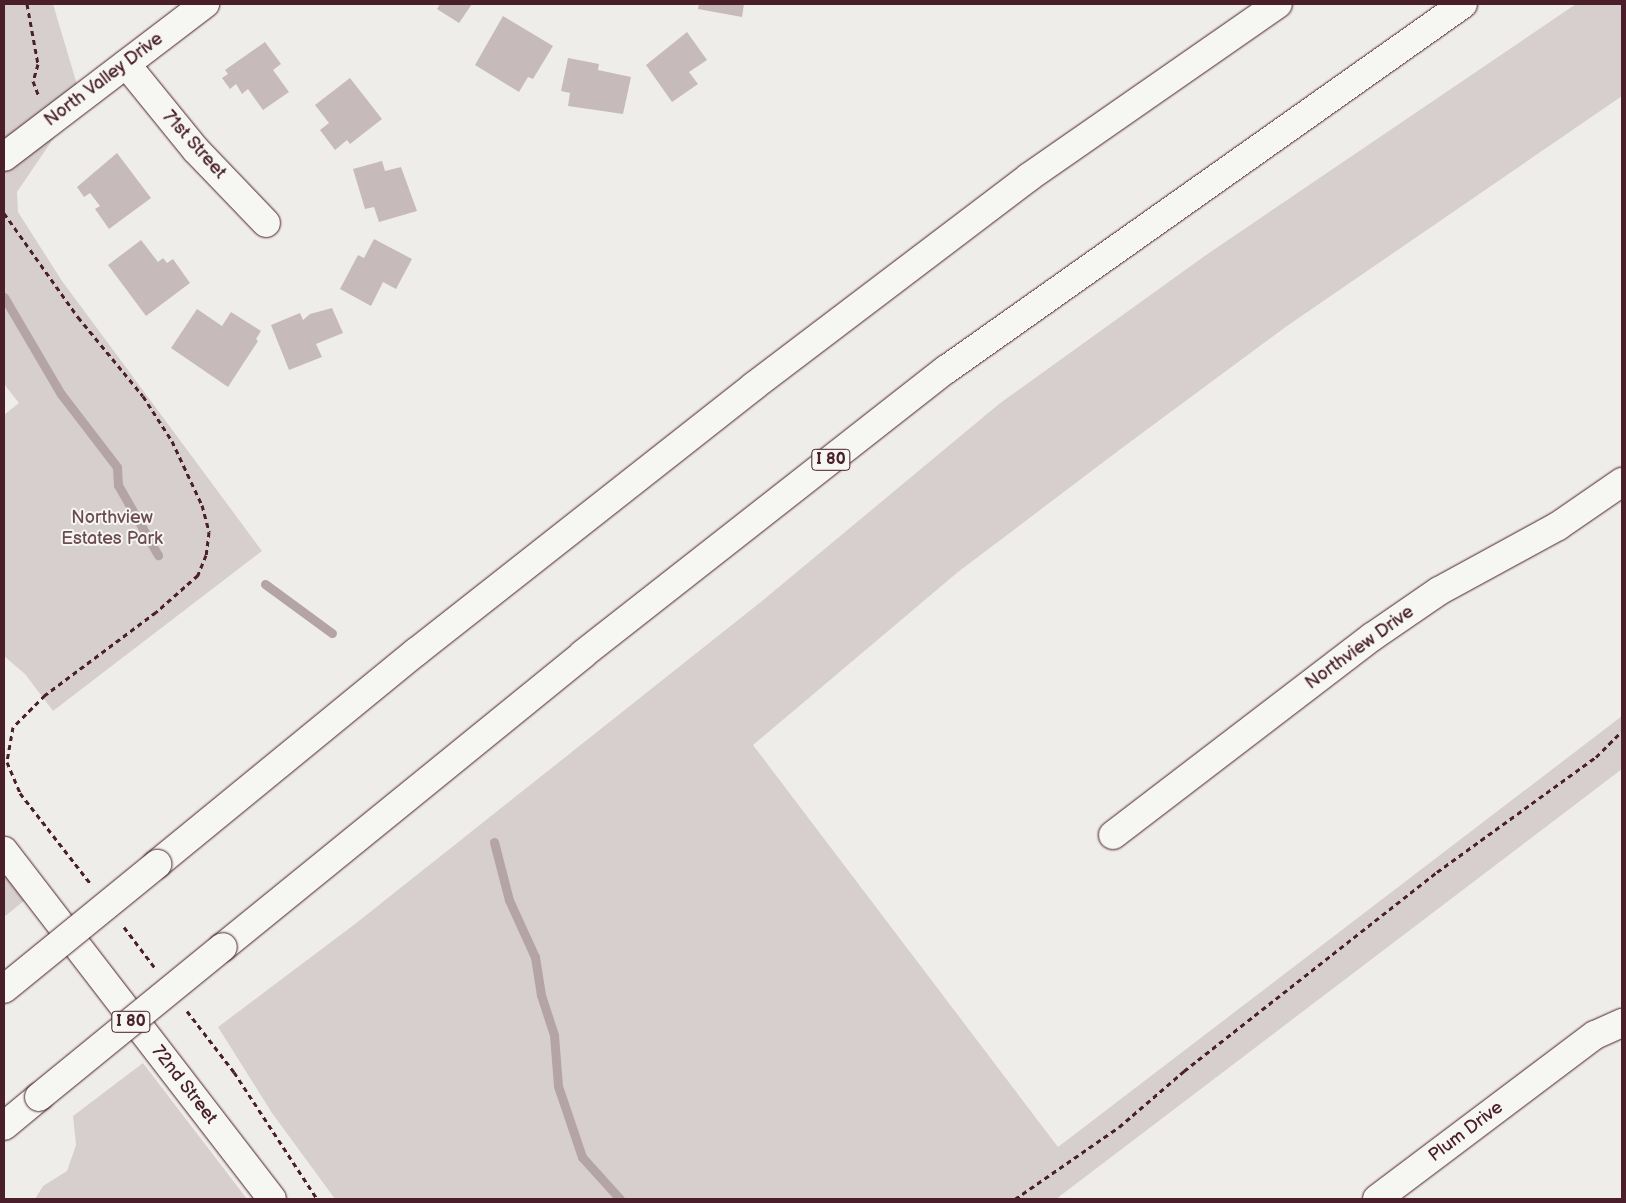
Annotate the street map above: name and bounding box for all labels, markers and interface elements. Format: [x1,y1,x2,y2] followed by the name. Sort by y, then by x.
[40,28,168,132] street label: North Valley Drive
[158,106,230,184] street label: 71st Street
[811,446,851,474] road number: I 80
[61,508,163,550] park label: Northview Estates Park
[1302,601,1418,695] street label: Northview Drive
[111,1009,151,1036] road number: I 80
[146,1041,222,1129] street label: 72nd Street
[1425,1097,1507,1167] street label: Plum Drive

